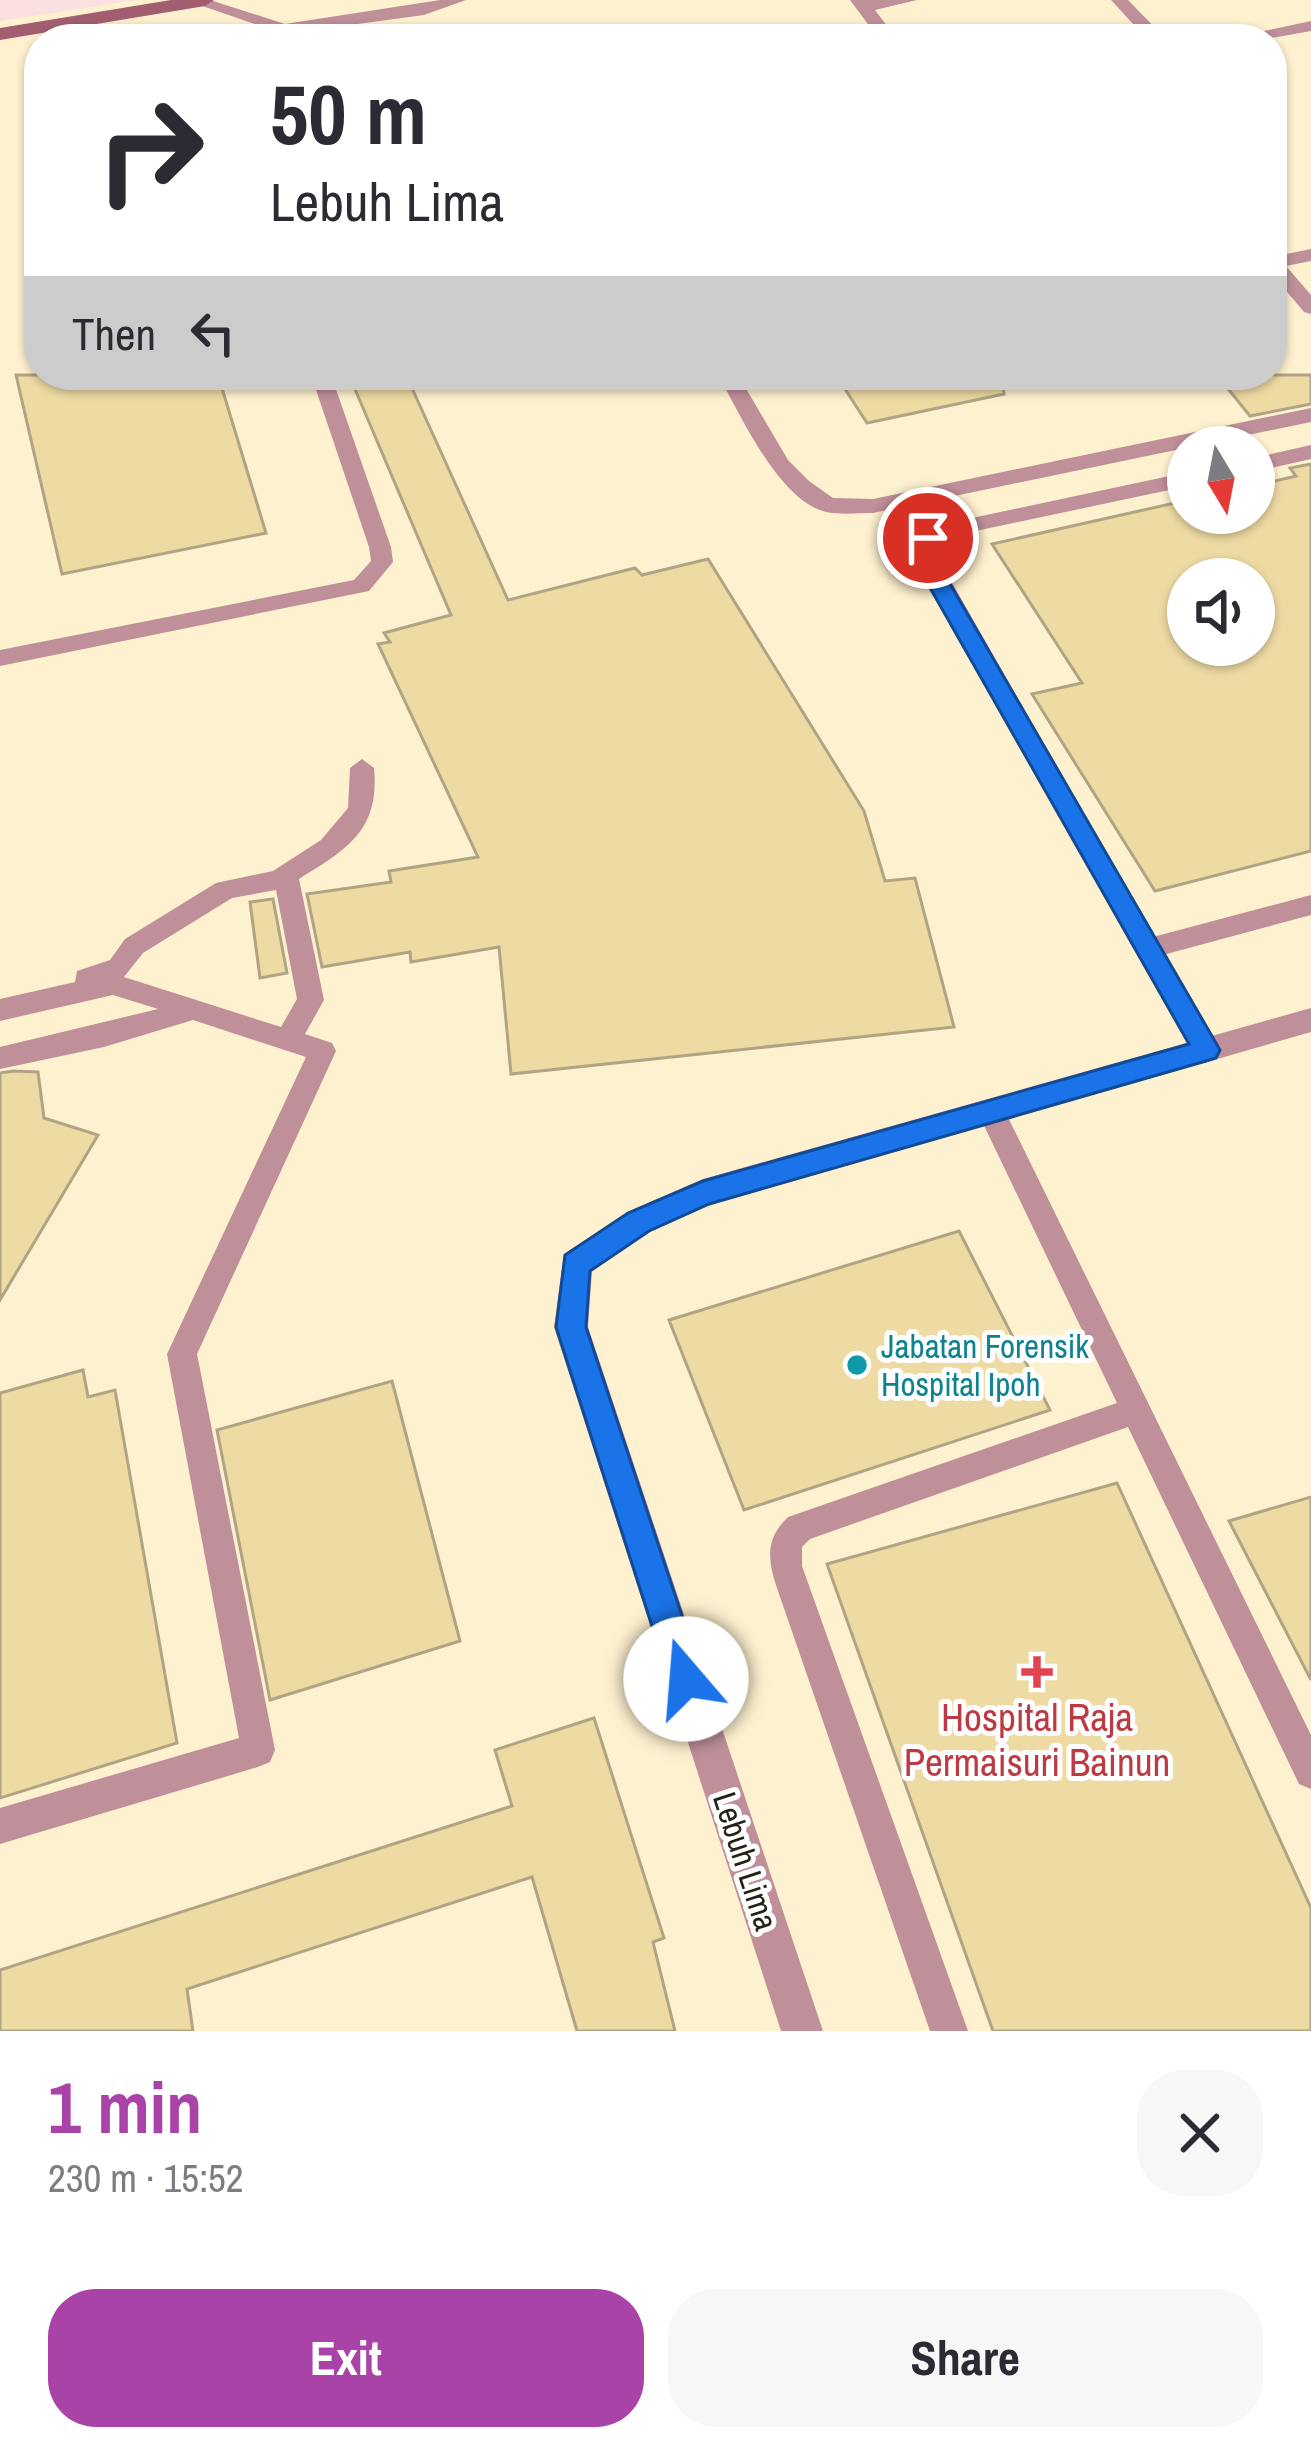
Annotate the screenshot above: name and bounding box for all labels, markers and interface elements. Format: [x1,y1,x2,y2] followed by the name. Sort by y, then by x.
[270,57,427,170] text: 50 m
[72,72,228,228] icon: right
[270,165,504,238] text: Lebuh Lima
[180,300,246,366] icon: left
[72,303,156,364] text: Then
[1167,426,1275,534] north arrow
[1167,426,1275,666] map controls
[877,487,979,589] pin
[895,505,961,571] icon: arrive
[1167,558,1275,666] button: sound
[881,1324,1089,1406] place label: Jabatan Forensik Hospital Ipoh
[844,1352,870,1378] marker: Jabatan Forensik Hospital Ipoh
[623,1616,749,1742] position arrow
[1021,1656,1053,1688] marker: Hospital Raja Permaisuri Bainun
[904,1691,1170,1788] place label: Hospital Raja Permaisuri Bainun
[703,1786,789,1936] street label: Lebuh Lima
[48,2058,202,2155] text: 1 min
[1137,2070,1263,2196] button: close
[48,2152,244,2204] text: 230 m · 15:52
[48,2289,644,2427] button: Exit
[668,2289,1263,2427] button: Share

